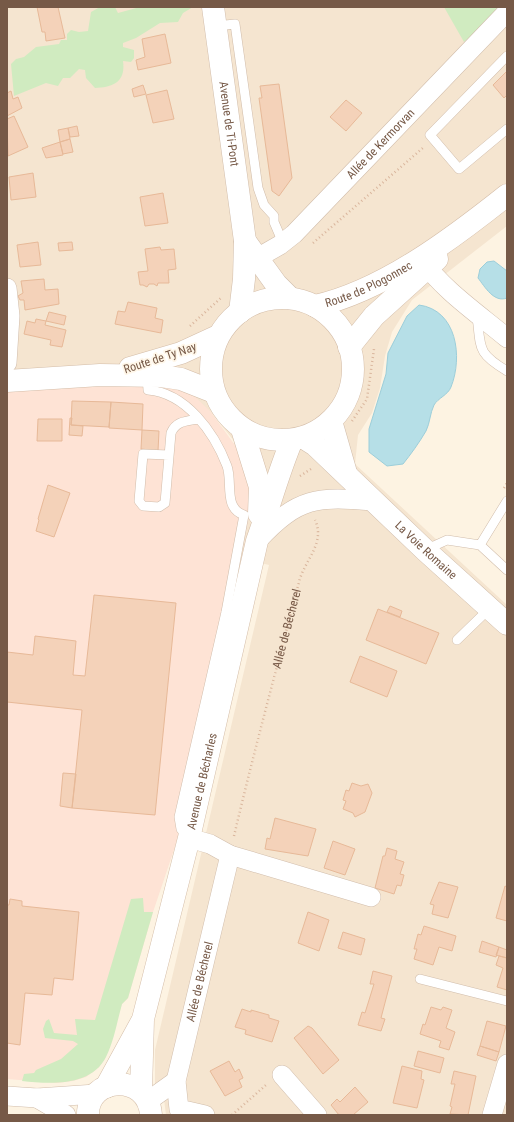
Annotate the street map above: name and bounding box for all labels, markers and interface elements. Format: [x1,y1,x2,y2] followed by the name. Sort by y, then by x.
[216,81,242,168] street label: Avenue de Ti-Pont
[344,106,417,182] street label: Allée de Kermorvan
[323,258,415,310] street label: Route de Plogonnec
[122,340,198,376] street label: Route de Ty Nay
[392,518,460,583] street label: La Voie Romaine
[270,587,304,670] street label: Allée de Bécherel
[184,732,220,831] street label: Avenue de Bécharles
[183,940,216,1023] street label: Allée de Bécherel

